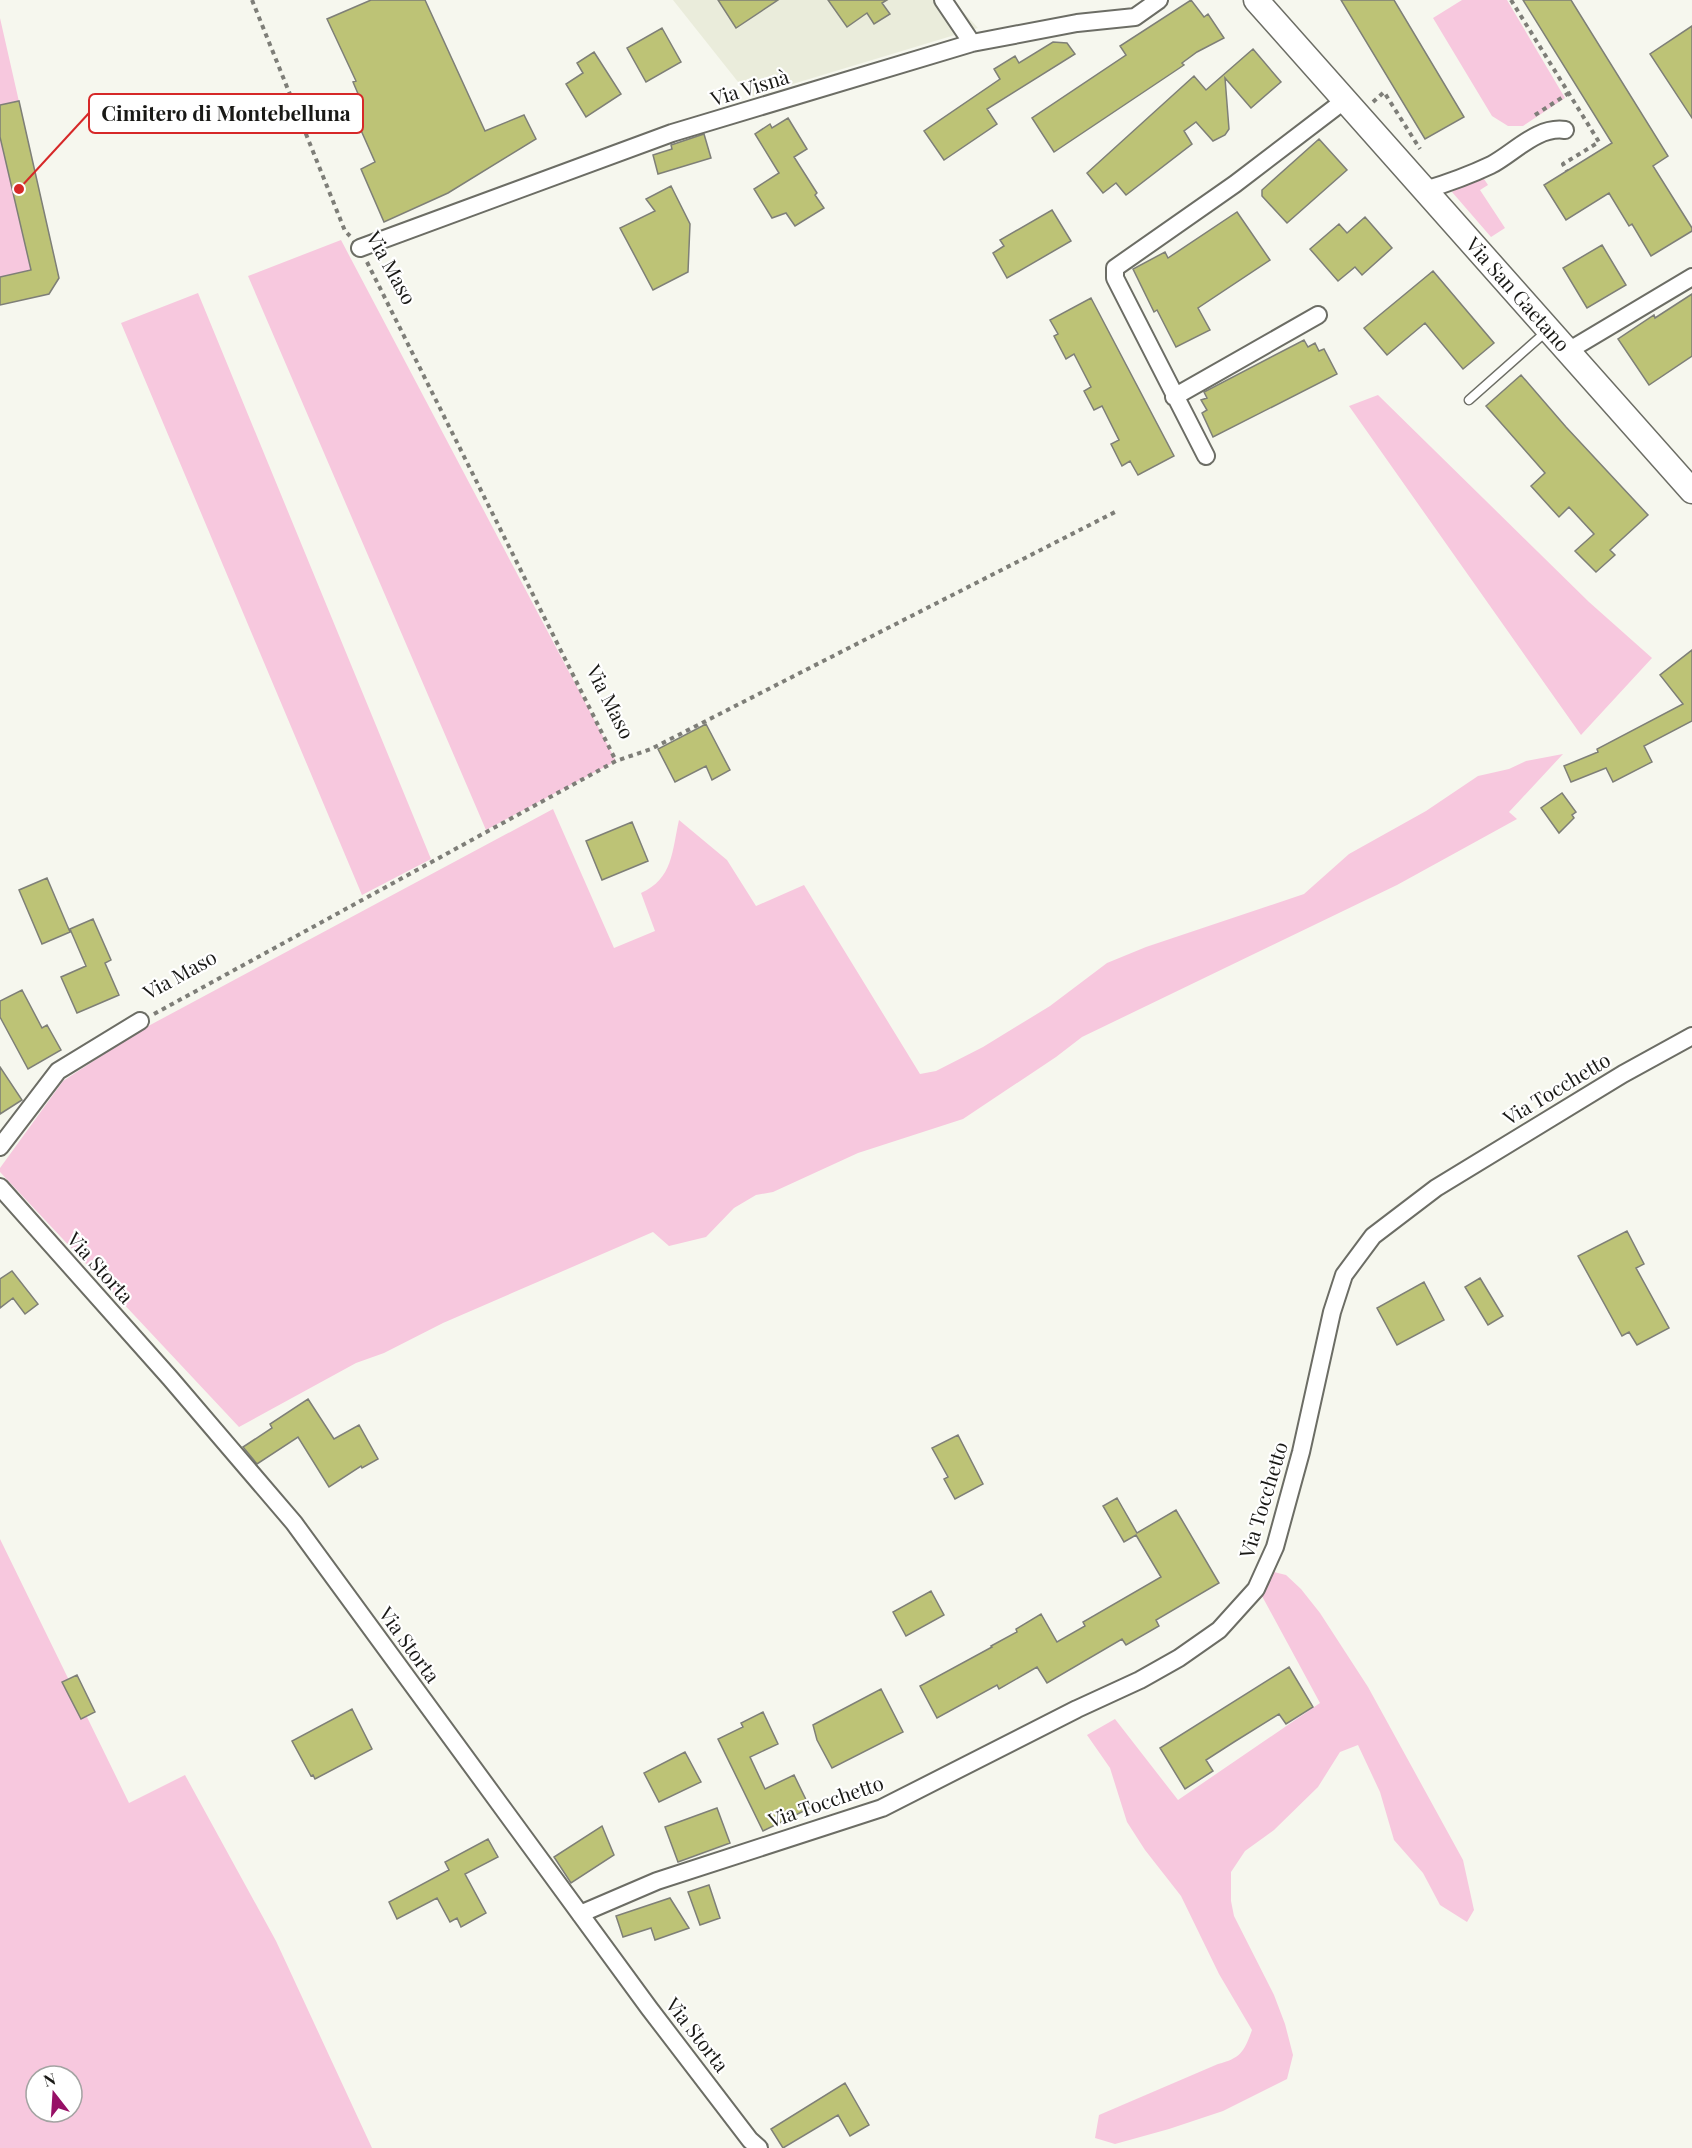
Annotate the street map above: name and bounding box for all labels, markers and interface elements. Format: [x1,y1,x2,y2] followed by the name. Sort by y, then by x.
[706,62,792,112] street label: Via Visnà
[89,94,363,133] callout: Cimitero di Montebelluna
[101,98,351,126] text: Cimitero di Montebelluna
[361,225,423,309] street label: Via Maso
[1460,230,1577,357] street label: Via San Gaetano
[581,659,641,743] street label: Via Maso
[137,943,221,1005] street label: Via Maso
[1497,1045,1615,1131] street label: Via Tocchetto
[61,1225,140,1309] street label: Via Storta
[1232,1438,1293,1562] street label: Via Tocchetto
[373,1600,447,1687] street label: Via Storta
[763,1768,887,1833] street label: Via Tocchetto
[660,1991,736,2077] street label: Via Storta
[24,2064,84,2124] north arrow
[41,2067,58,2091] text: N

